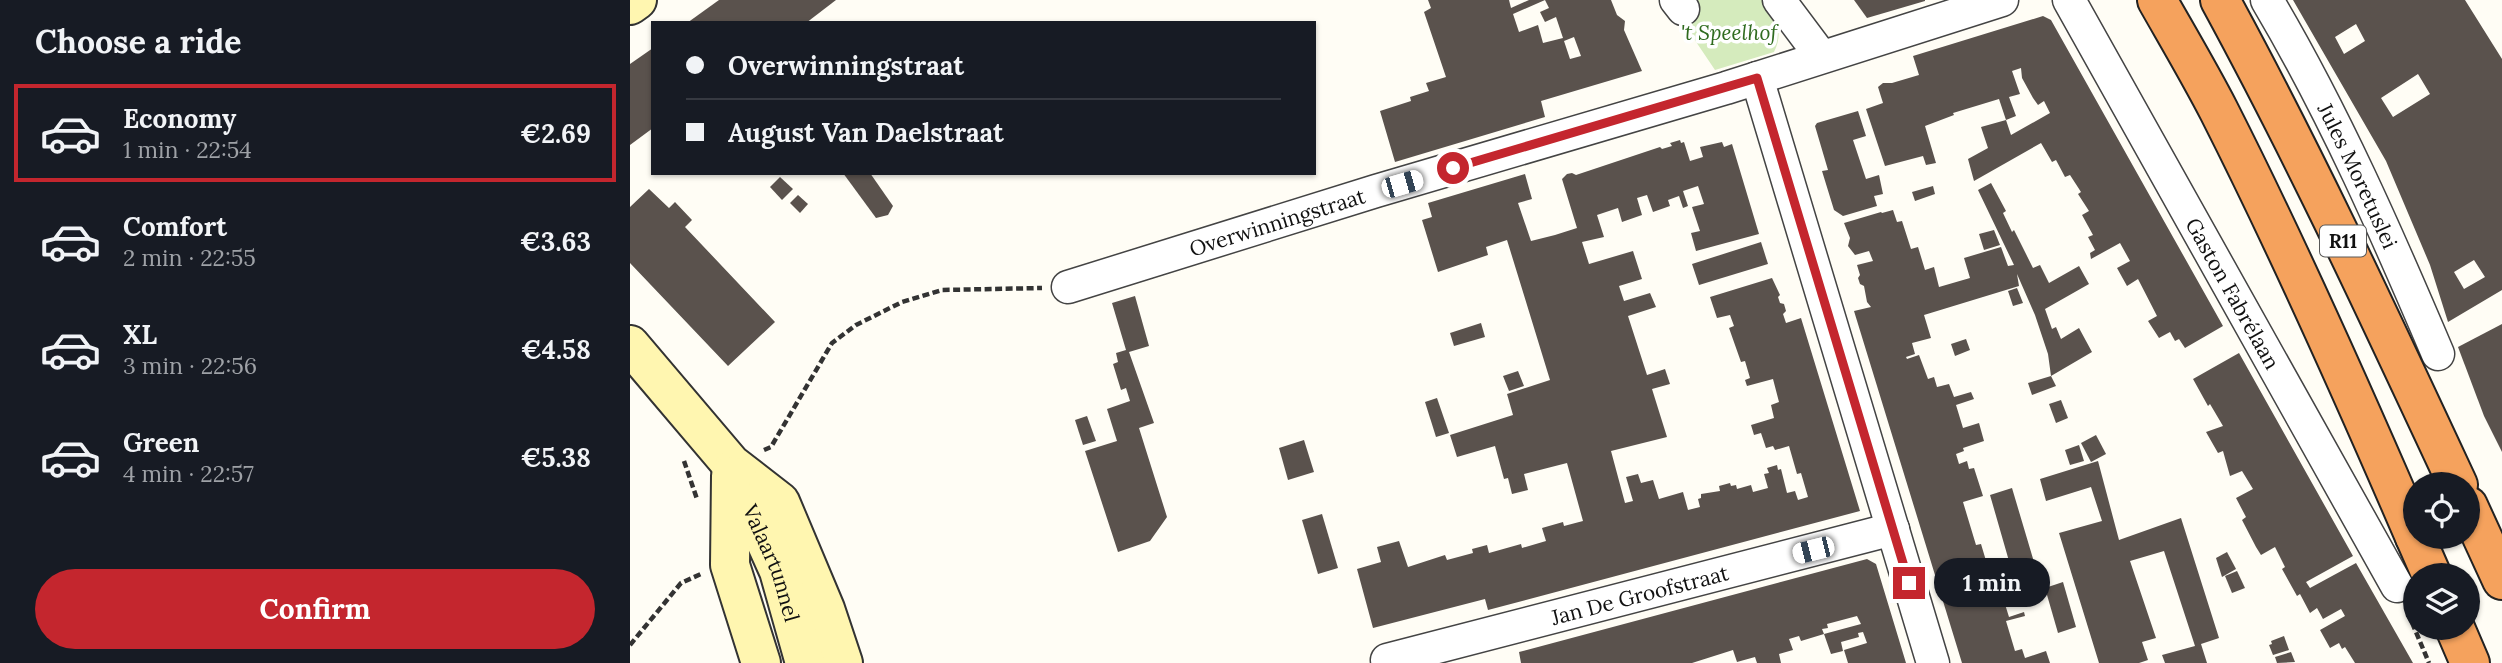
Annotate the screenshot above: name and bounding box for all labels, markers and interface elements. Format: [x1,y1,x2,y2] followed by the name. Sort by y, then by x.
[1681,19,1780,46] park label: 't Speelhof
[35,21,242,62] text: Choose a ride
[728,49,964,82] text: Overwinningstraat
[2312,97,2404,253] street label: Jules Moretuslei
[39,102,102,165] icon: car
[123,102,236,135] text: Economy
[728,116,1004,149] text: August Van Daelstraat
[520,117,591,150] text: €2.69
[123,135,252,164] text: 1 min · 22:54
[1437,152,1469,184] route start
[1379,168,1426,200] car
[1186,181,1369,262] street label: Overwinningstraat
[39,210,102,273] icon: car
[123,210,227,243] text: Comfort
[2180,213,2286,374] street label: Gaston Fabrélaan
[520,225,591,258] text: €3.63
[2320,226,2366,256] road number: R11
[123,243,256,272] text: 2 min · 22:55
[39,318,102,381] icon: car
[123,318,157,351] text: XL
[521,333,591,366] text: €4.58
[123,351,257,380] text: 3 min · 22:56
[39,426,102,489] icon: car
[123,426,199,459] text: Green
[520,441,591,474] text: €5.38
[123,459,254,488] text: 4 min · 22:57
[2403,472,2480,640] map controls
[2403,472,2480,549] button: locate
[737,499,806,625] street label: Valaartunnel
[1791,535,1836,565] car
[1547,558,1732,631] street label: Jan De Groofstraat
[1934,558,2049,608] callout: 1 min
[2403,563,2480,640] button: layers
[1893,567,1925,599] route end
[1963,568,2021,597] text: 1 min
[35,569,595,649] button: Confirm

